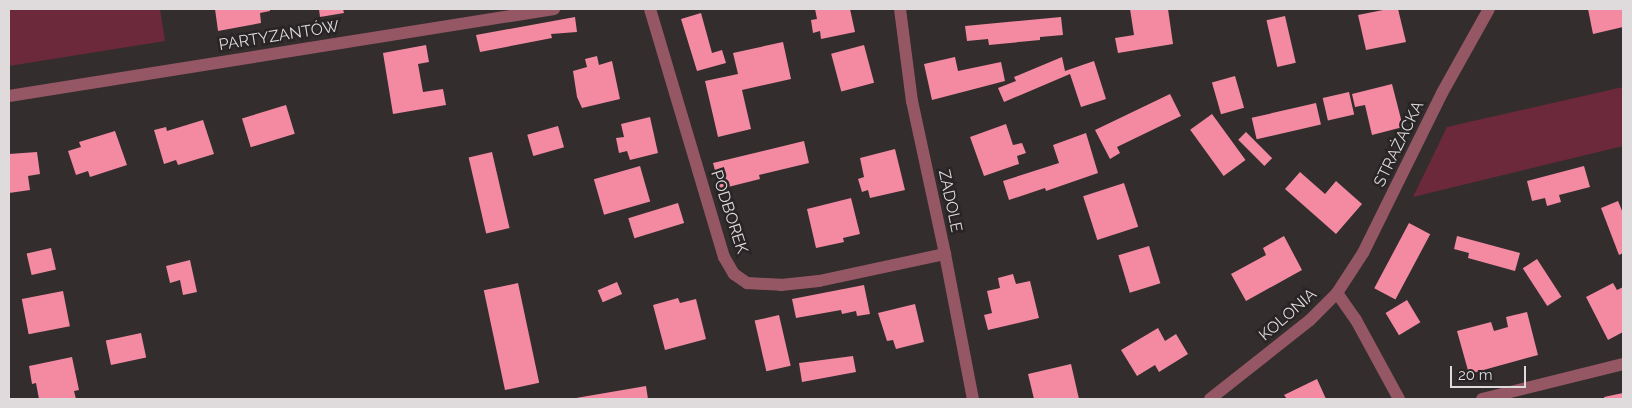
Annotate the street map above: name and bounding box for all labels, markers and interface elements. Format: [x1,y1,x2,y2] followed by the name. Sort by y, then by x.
[218,17,340,55] street label: PARTYZANTÓW
[1370,98,1428,190] street label: STRAŻACKA
[706,168,752,256] street label: PODBOREK
[934,168,966,234] street label: ZADOLE
[1255,285,1321,345] street label: KOLONIA
[1452,356,1528,388] scale bar
[1458,366,1493,384] text: 20 m

